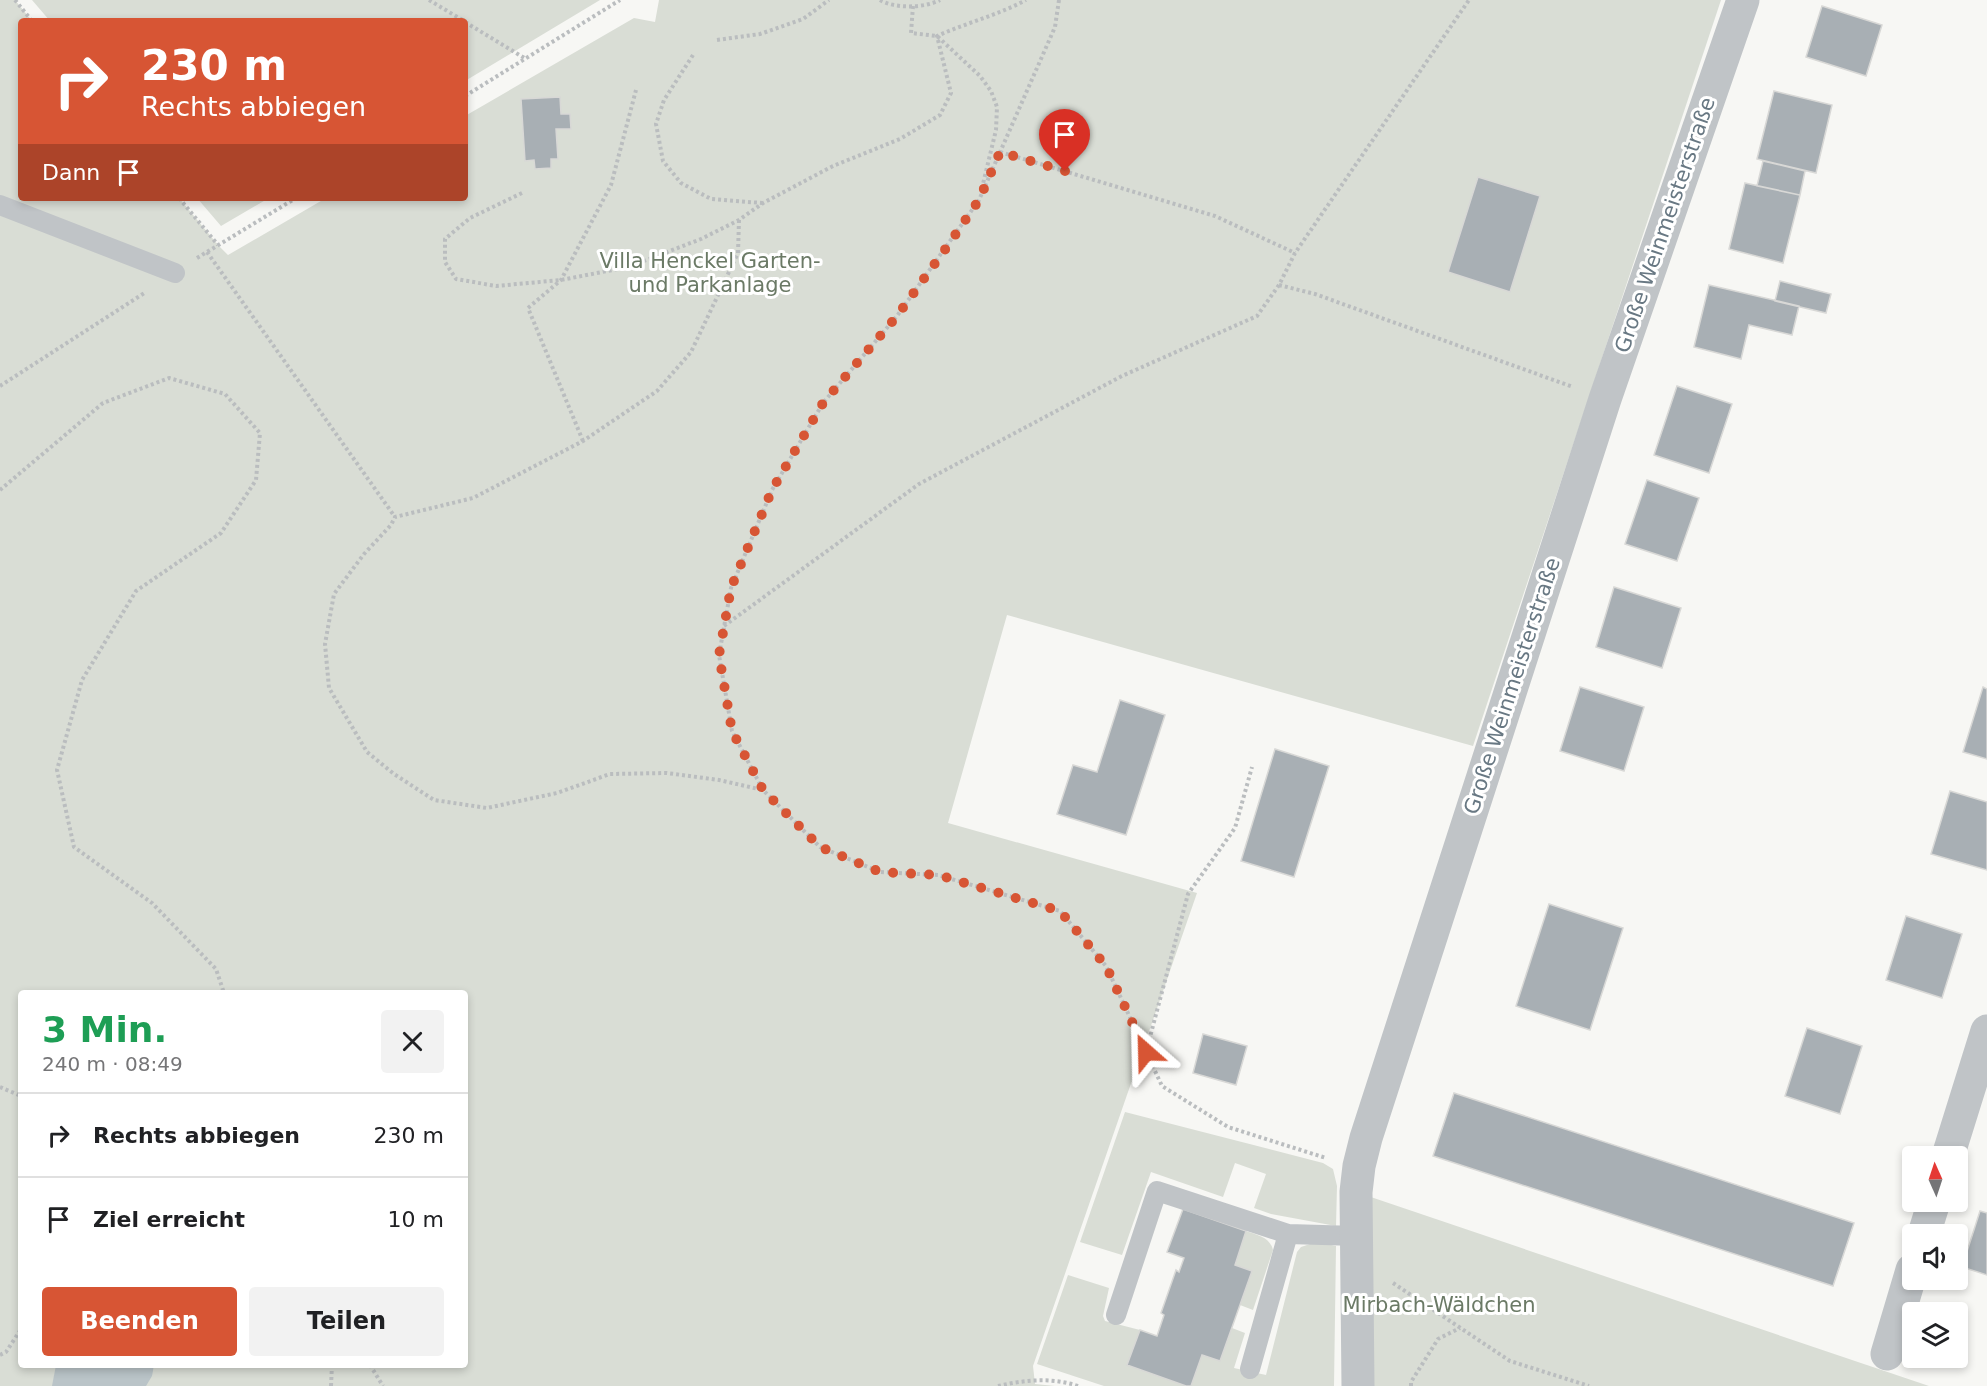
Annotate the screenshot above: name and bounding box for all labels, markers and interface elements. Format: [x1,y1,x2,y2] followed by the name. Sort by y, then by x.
[141,41,287,90] text: 230 m
[42,42,120,120] icon: right
[141,91,366,122] text: Rechts abbiegen
[1610,94,1720,356] street label: Große Weinmeisterstraße
[1039,109,1090,171] pin
[1048,118,1081,151] icon: arrive
[112,156,145,189] icon: arrive
[42,160,100,185] text: Dann
[599,249,821,297] park label: Villa Henckel Garten- und Parkanlage
[1459,555,1565,817] street label: Große Weinmeisterstraße
[42,1009,167,1050] text: 3 Min.
[381,1010,444,1073] button: close
[1114,1020,1178,1084] position arrow
[42,1052,183,1076] text: 240 m · 08:49
[42,1119,75,1152] icon: right
[93,1123,300,1148] text: Rechts abbiegen
[374,1123,444,1148] text: 230 m
[1902,1146,1968,1212] north arrow
[1902,1146,1968,1368] map controls
[42,1203,75,1236] icon: arrive
[93,1207,245,1232] text: Ziel erreicht
[388,1207,444,1232] text: 10 m
[1902,1224,1968,1290] button: sound
[42,1287,237,1356] button: Beenden
[249,1287,444,1356] button: Teilen
[1343,1293,1535,1317] park label: Mirbach-Wäldchen
[1902,1302,1968,1368] button: layers

